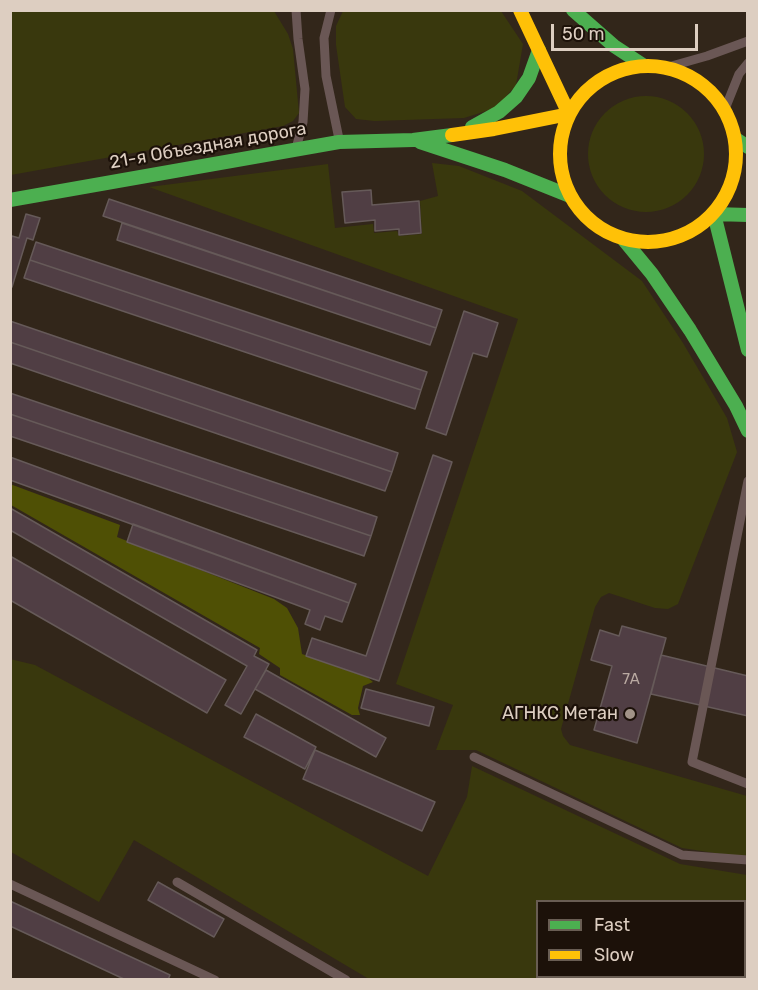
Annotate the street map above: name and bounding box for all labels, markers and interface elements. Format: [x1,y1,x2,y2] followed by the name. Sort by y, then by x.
[554,12,701,50] scale bar
[562,23,605,45] text: 50 m
[108,118,308,174] street label: 21-я Объездная дорога
[622,671,640,689] house number: 7А
[502,703,618,725] place label: АГНКС Метан
[623,707,637,721] marker: АГНКС Метан
[536,900,746,978] legend
[594,914,630,936] text: Fast
[594,944,634,966] text: Slow

